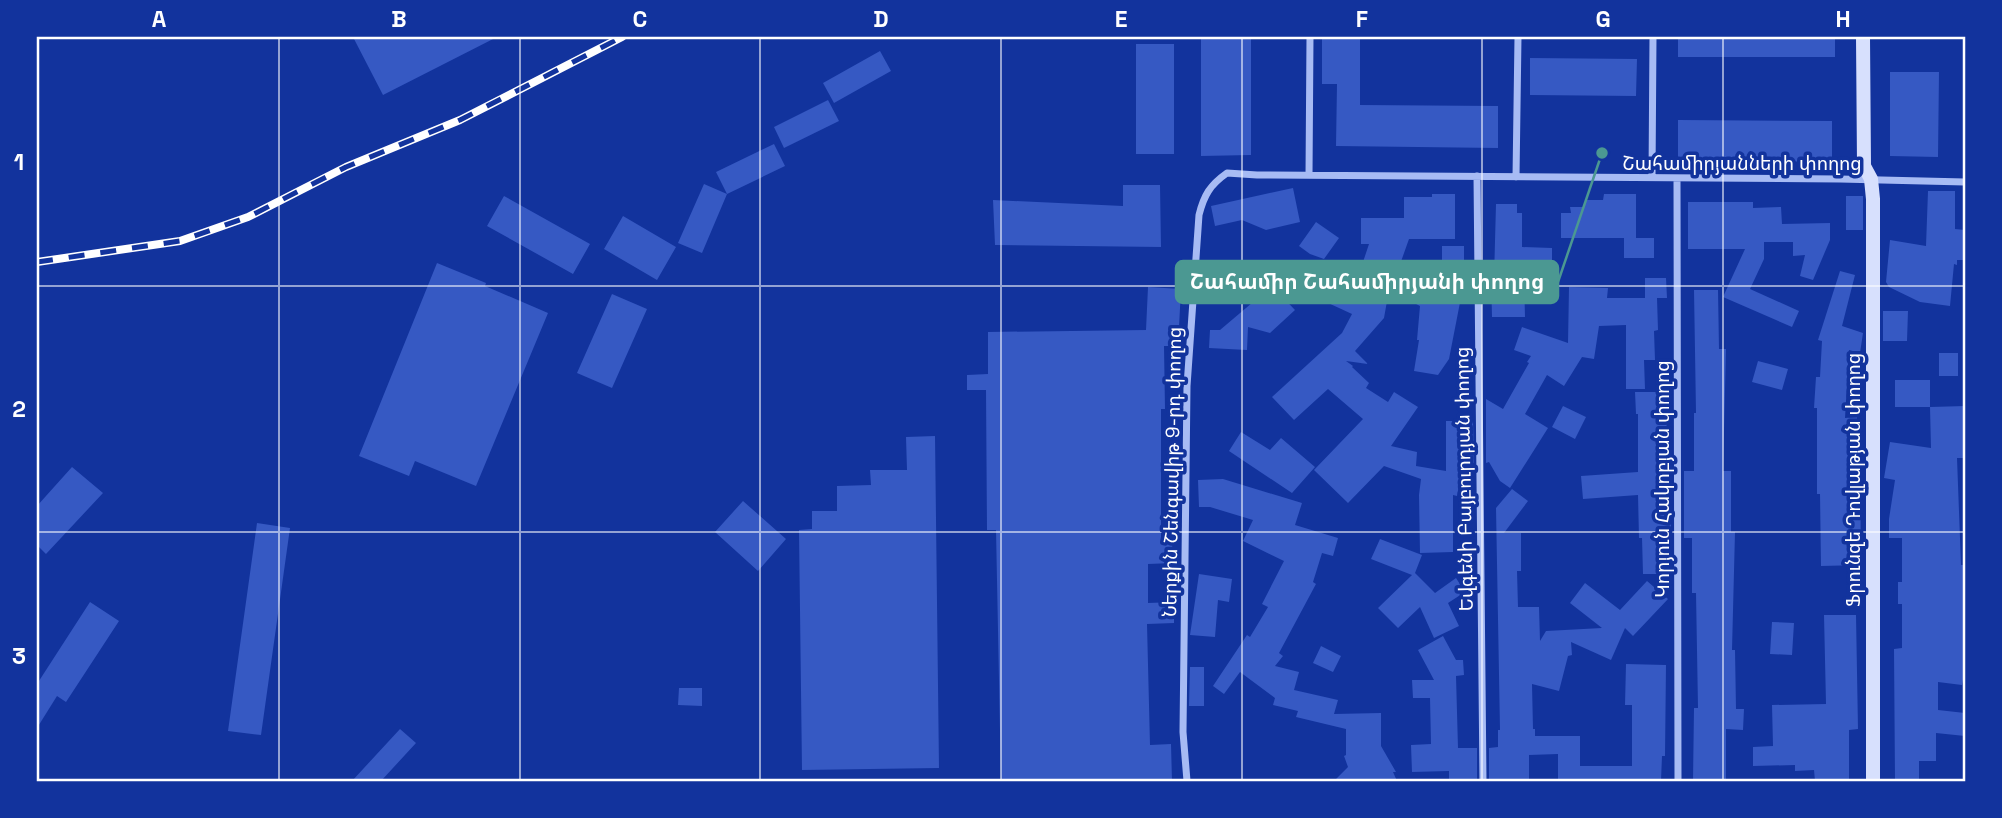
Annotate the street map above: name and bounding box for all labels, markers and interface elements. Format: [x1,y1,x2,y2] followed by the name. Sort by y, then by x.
[152,4,167,34] text: A
[391,4,407,34] text: B
[633,4,647,34] text: C
[873,4,889,34] text: D
[1115,4,1127,34] text: E
[1356,4,1368,34] text: F
[1595,4,1611,34] text: G
[1835,4,1851,34] text: H
[14,147,24,177] text: 1
[1622,151,1862,176] street label: Շահամիրյանների փողոց
[1176,261,1558,303] callout: Շահամիր Շահամիրյանի փողոց
[1190,268,1544,295] text: Շահամիր Շահամիրյանի փողոց
[1157,327,1187,617] street label: Ներքին Շենգավիթ 9-րդ փողոց
[1449,346,1479,612] street label: Եվգենի Բայբուրդյան փողոց
[1841,353,1866,607] street label: Ֆրունզե Դովլաթյան փողոց
[1650,360,1675,598] street label: Կորյուն Հակոբյան փողոց
[12,394,26,424] text: 2
[12,641,26,671] text: 3

